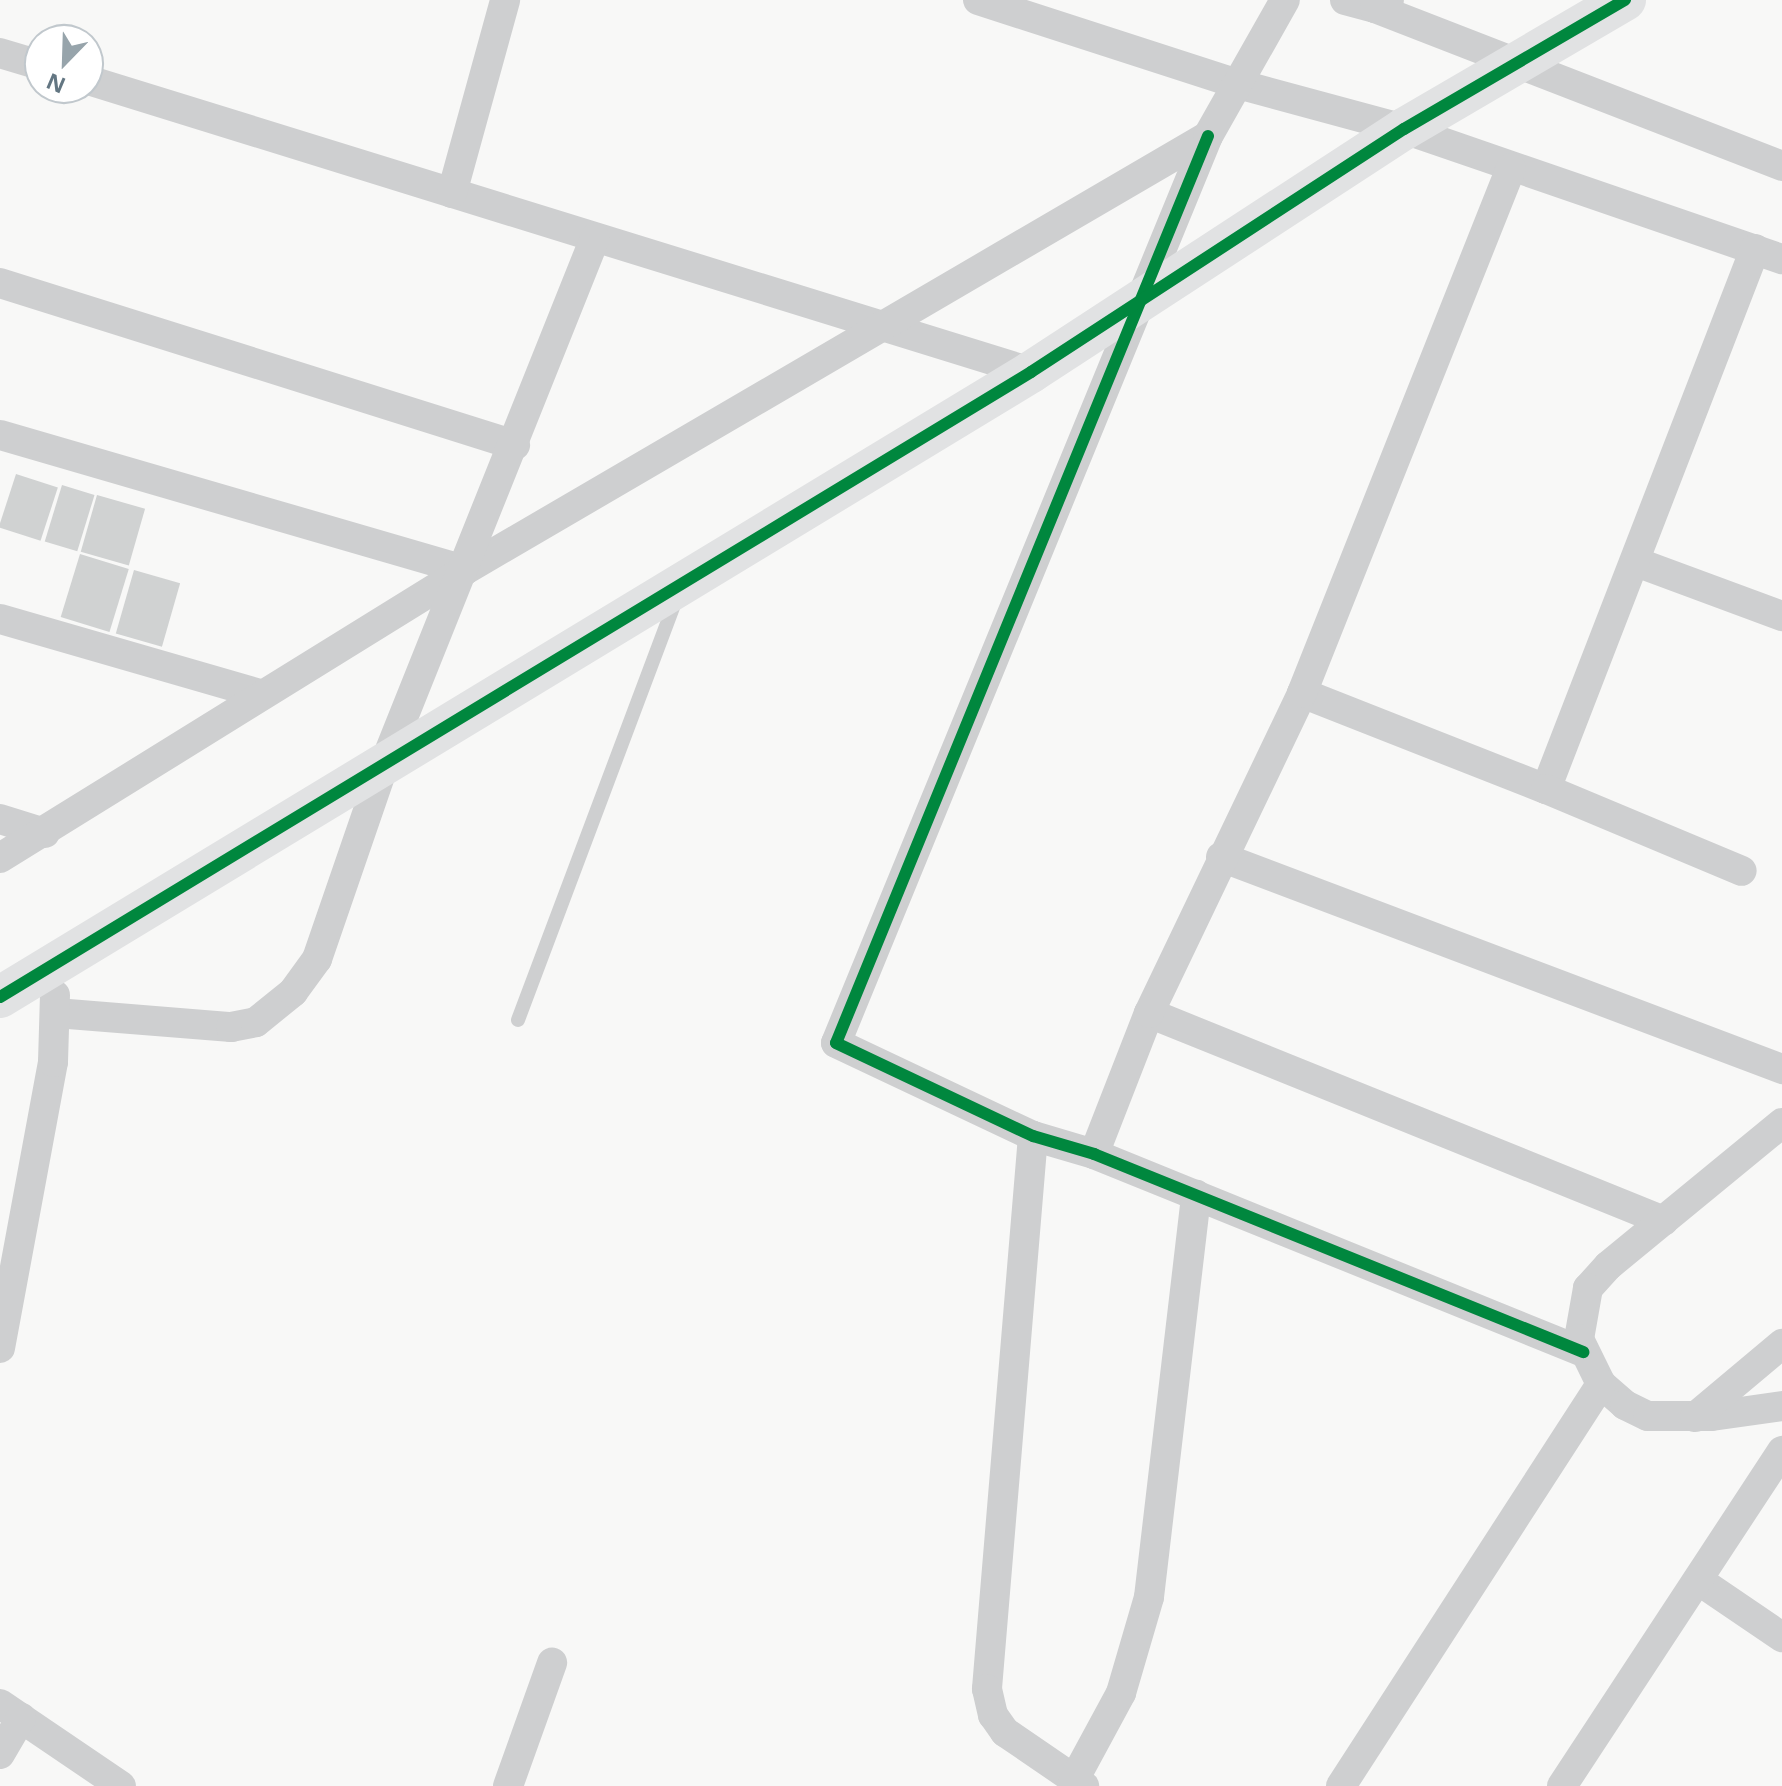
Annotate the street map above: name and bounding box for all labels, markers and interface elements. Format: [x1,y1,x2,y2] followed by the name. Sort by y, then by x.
[24,24,104,104] north arrow
[41,67,70,102] text: N

